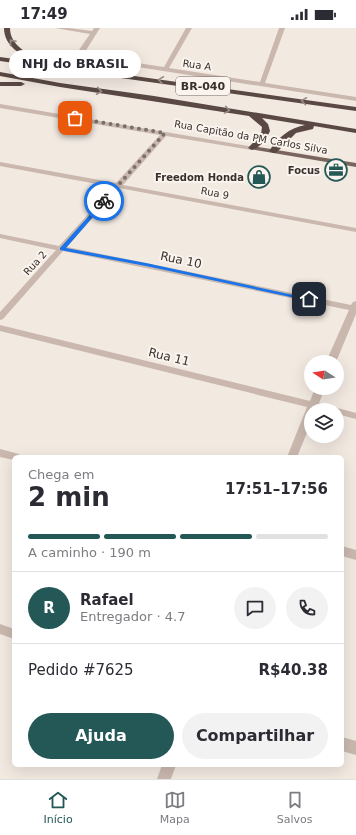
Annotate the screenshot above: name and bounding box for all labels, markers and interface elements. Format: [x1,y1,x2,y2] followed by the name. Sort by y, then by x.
[20,5,68,23] text: 17:49
[9,39,16,46] one-way arrow
[9,50,141,78] callout: NHJ do BRASIL
[22,56,128,71] text: NHJ do BRASIL
[182,58,212,72] street label: Rua A
[158,76,164,85] one-way arrow
[176,77,230,95] road number: BR-040
[96,86,102,95] one-way arrow
[301,97,307,106] one-way arrow
[58,101,92,135] pin
[224,106,230,114] one-way arrow
[64,107,86,129] icon: bag
[173,118,329,156] street label: Rua Capitão da PM Carlos Silva
[323,157,349,183] office icon: Focus
[246,164,272,190] shop icon: Freedom Honda
[288,165,320,176] place label: Focus
[155,172,244,183] place label: Freedom Honda
[84,181,124,221] courier
[200,185,230,201] street label: Rua 9
[93,190,115,212] icon: bike
[21,249,49,277] street label: Rua 2
[159,249,203,271] street label: Rua 10
[292,282,326,316] pin
[298,288,320,310] icon: home
[147,345,191,369] street label: Rua 11
[304,355,344,395] north arrow
[304,355,344,443] map controls
[304,403,344,443] button: layers
[28,467,94,482] text: Chega em
[225,480,328,498] text: 17:51–17:56
[28,482,110,512] text: 2 min
[28,545,151,560] text: A caminho · 190 m
[234,587,276,629] button: chat
[286,587,328,629] button: phone
[80,591,134,609] text: Rafael
[43,599,55,617] text: R
[80,609,185,624] text: Entregador · 4.7
[28,661,134,679] text: Pedido #7625
[259,661,328,679] text: R$40.38
[28,713,174,759] button: Ajuda
[182,713,328,759] button: Compartilhar
[44,789,73,826] tab: Início
[160,789,190,826] tab: Mapa
[277,789,312,826] tab: Salvos

